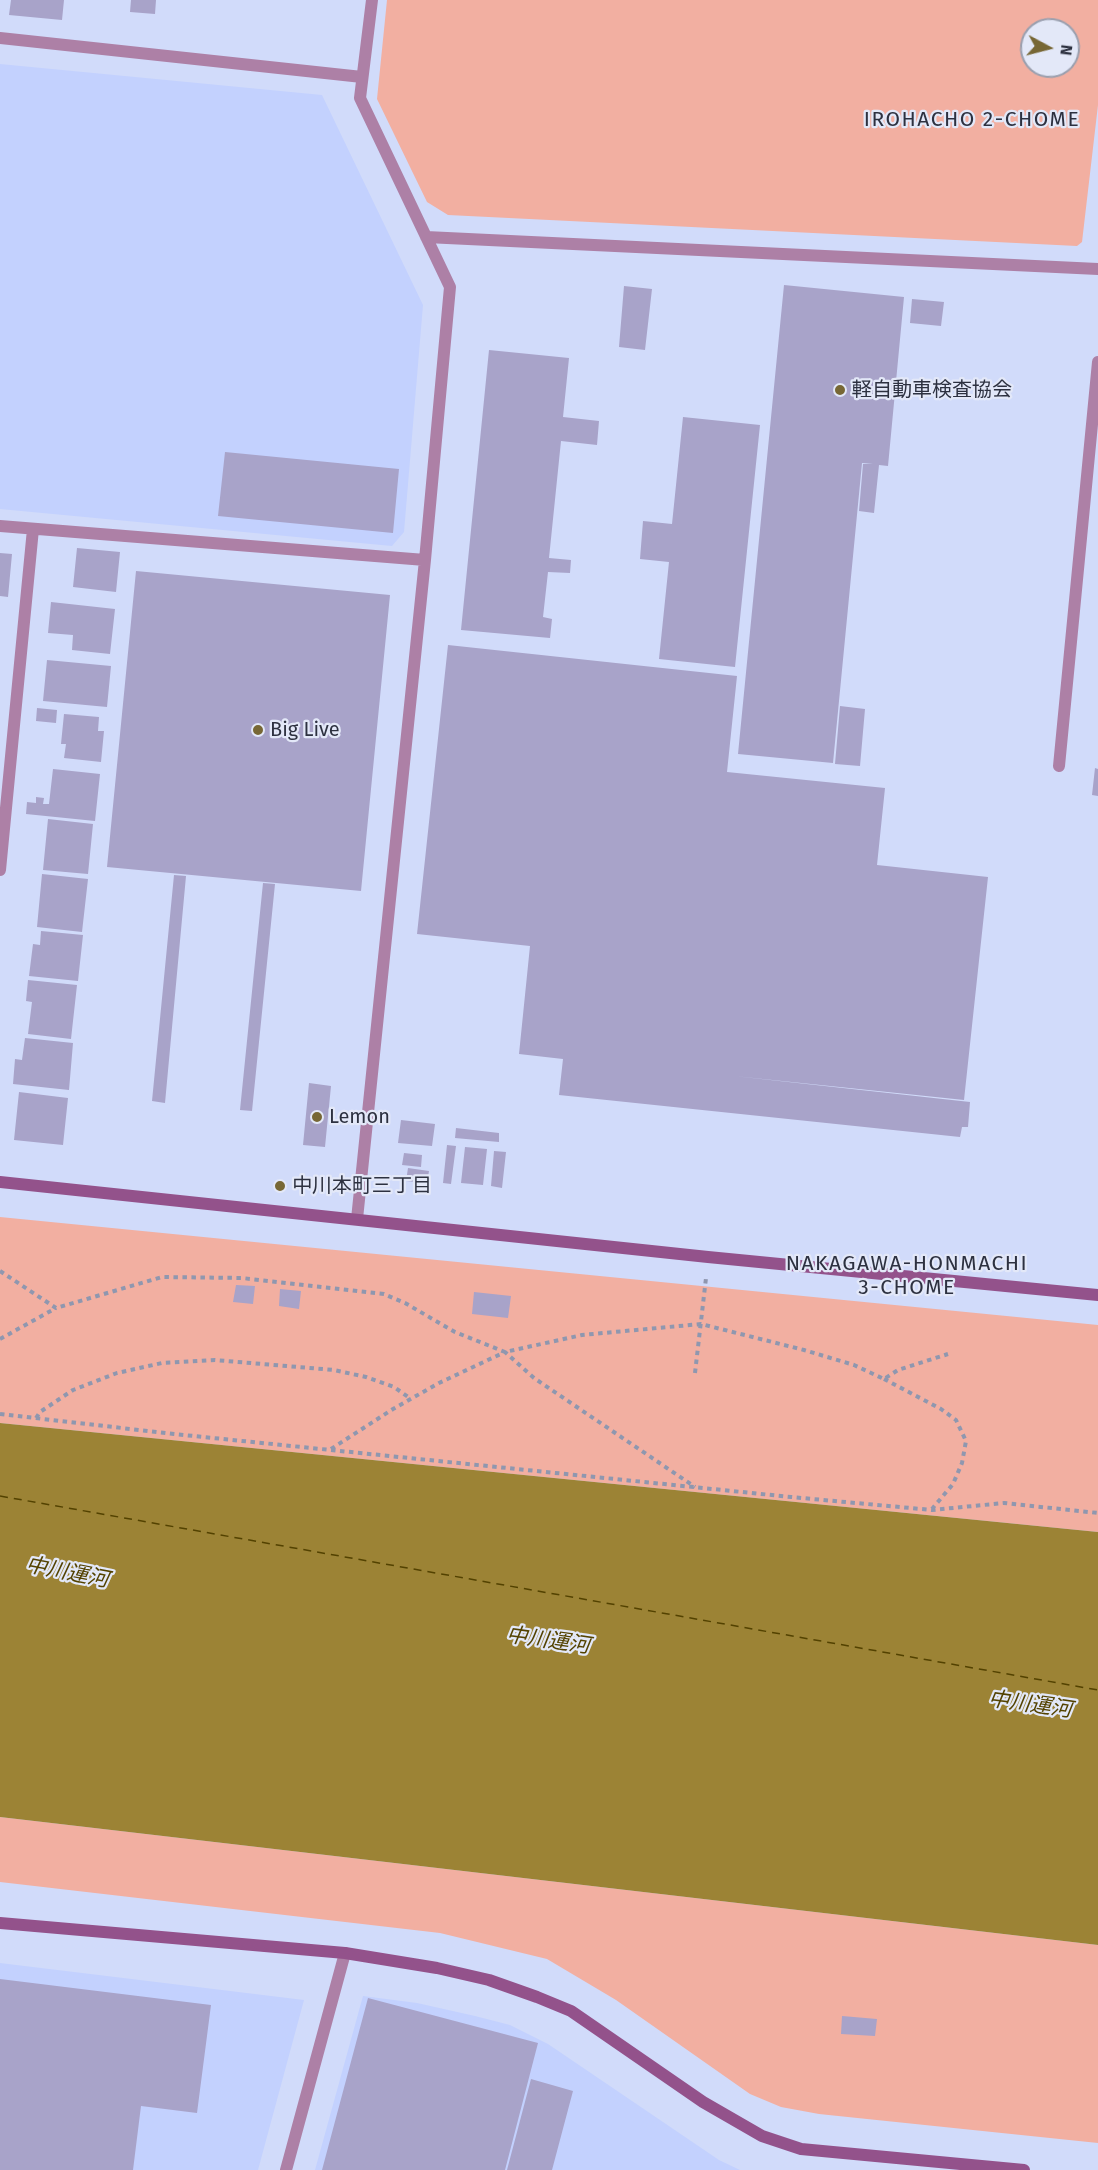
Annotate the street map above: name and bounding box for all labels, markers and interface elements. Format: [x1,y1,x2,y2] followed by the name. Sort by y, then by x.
[1020,18,1080,78] north arrow
[1056,44,1076,56] text: N
[864,107,1080,133] district label: IROHACHO 2-CHOME
[852,378,1012,402] place label: 軽自動車検査協会
[833,383,847,397] marker: 軽自動車検査協会
[270,718,340,742] place label: Big Live
[251,723,265,737] marker: Big Live
[329,1105,390,1129] place label: Lemon
[310,1110,324,1124] marker: Lemon
[292,1174,432,1198] place label: 中川本町三丁目
[273,1179,287,1193] marker: 中川本町三丁目
[786,1251,1028,1301] district label: NAKAGAWA-HONMACHI 3-CHOME
[23,1553,111,1593] water label: 中川運河
[505,1623,591,1659] water label: 中川運河
[987,1687,1073,1723] water label: 中川運河

